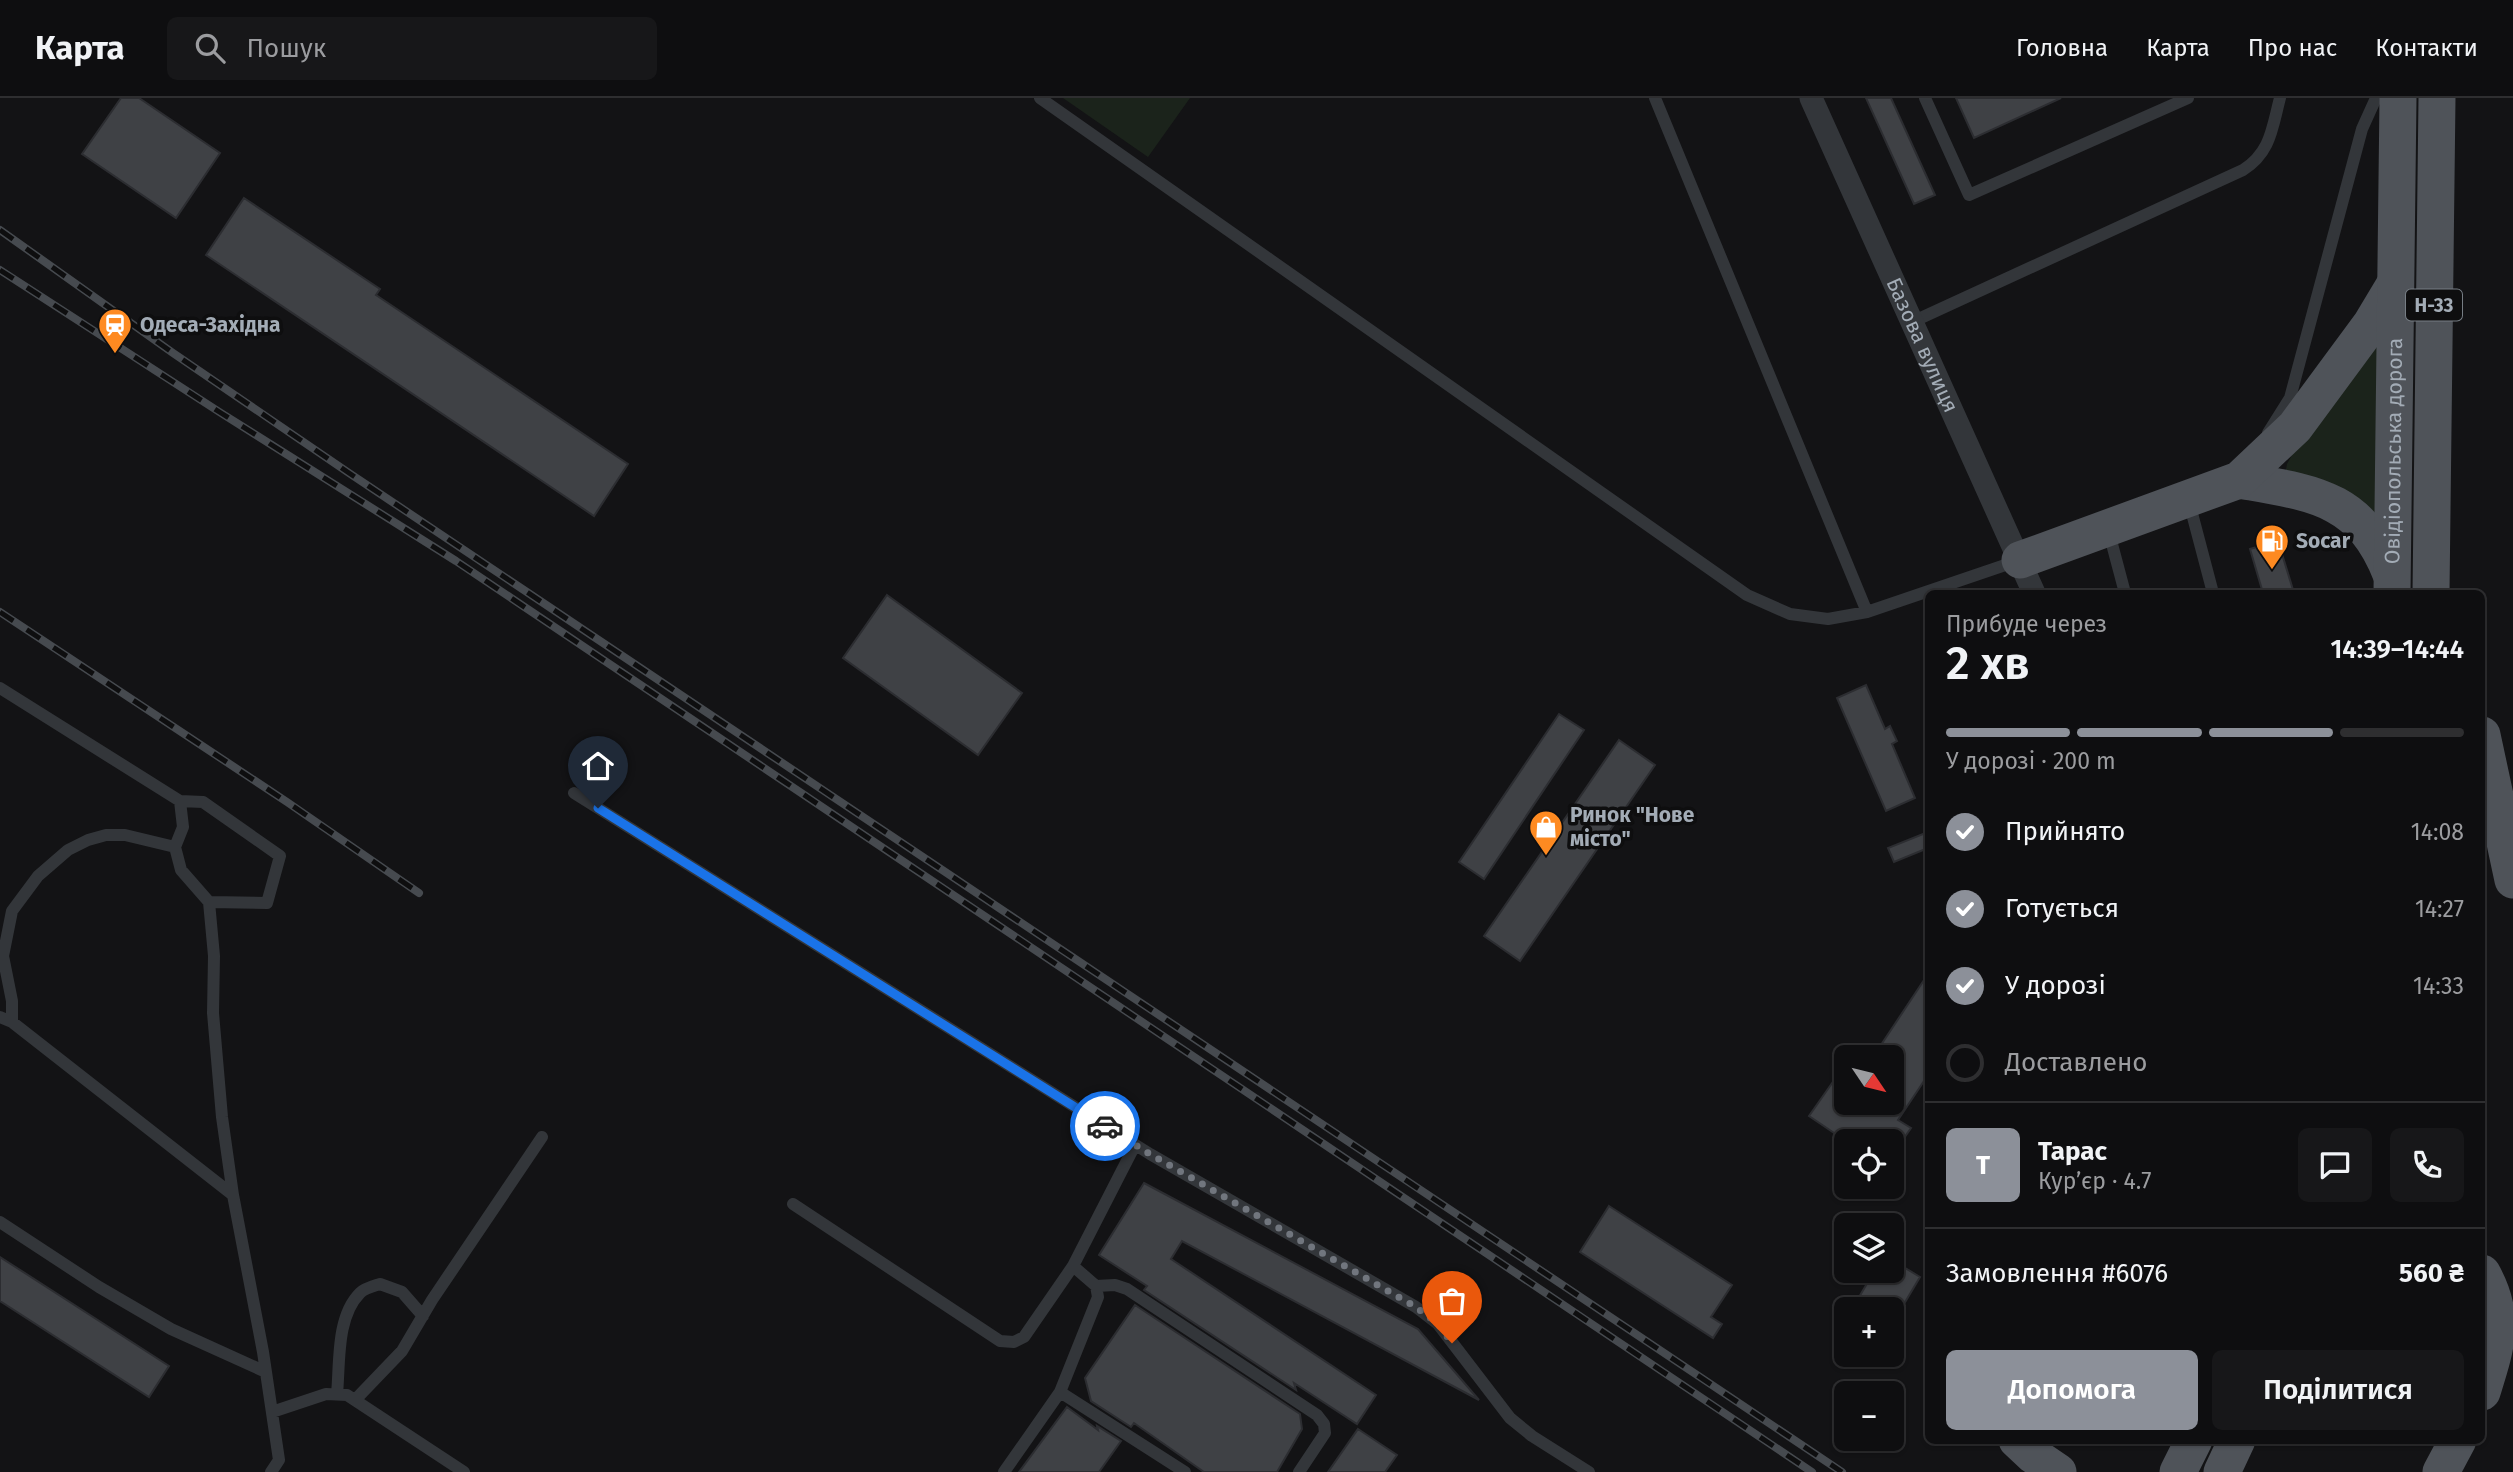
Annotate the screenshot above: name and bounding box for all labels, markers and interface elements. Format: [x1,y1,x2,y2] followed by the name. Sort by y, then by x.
[167,17,657,80] search box
[35,28,125,68] text: Карта
[191,29,229,67] icon: search
[247,33,326,64] text: Пошук
[2016,34,2108,62] text: Головна
[2146,34,2210,62] text: Карта
[2248,34,2337,62] text: Про нас
[2375,34,2478,62] text: Контакти
[1881,274,1964,417] street label: Базова вулиця
[2406,290,2462,321] road number: Н-33
[96,306,134,355] station icon: Одеса-Західна
[140,312,281,338] place label: Одеса-Західна
[2379,338,2408,564] street label: Овідіопольська дорога
[2253,522,2291,571] fuel station icon: Socar
[2296,528,2351,554] place label: Socar
[1946,610,2107,638] text: Прибуде через
[2330,634,2464,665] text: 14:39–14:44
[1946,636,2030,691] text: 2 хв
[568,736,628,808] pin
[579,747,617,785] icon: home
[1946,747,2116,775] text: У дорозі · 200 m
[1570,802,1695,852] place label: Ринок "Нове місто"
[1527,808,1565,857] shop icon: Ринок "Нове місто"
[1946,813,1984,851] icon: check
[2005,816,2125,847] text: Прийнято
[2411,818,2464,846] text: 14:08
[1946,890,1984,928] icon: check
[2005,893,2119,924] text: Готується
[2415,895,2464,923] text: 14:27
[1946,967,1984,1005] icon: check
[2005,970,2106,1001] text: У дорозі
[2413,972,2464,1000] text: 14:33
[1834,1045,1904,1115] north arrow
[1834,1045,1904,1451] map controls
[2005,1047,2147,1078] text: Доставлено
[1070,1091,1140,1161] courier
[1086,1107,1124,1145] icon: car
[2298,1128,2372,1202] button: chat
[2390,1128,2464,1202] button: phone
[1834,1129,1904,1199] button: locate
[2038,1136,2107,1167] text: Тарас
[1976,1150,1990,1181] text: Т
[2038,1167,2152,1195] text: Кур’єр · 4.7
[1834,1213,1904,1283] button: layers
[1946,1258,2168,1289] text: Замовлення #6076
[2399,1258,2464,1289] text: 560 ₴
[1422,1271,1482,1343] pin
[1433,1282,1471,1320] icon: bag
[1834,1297,1904,1367] button: +
[1946,1350,2198,1430] button: Допомога
[2212,1350,2464,1430] button: Поділитися
[1834,1381,1904,1451] button: −

